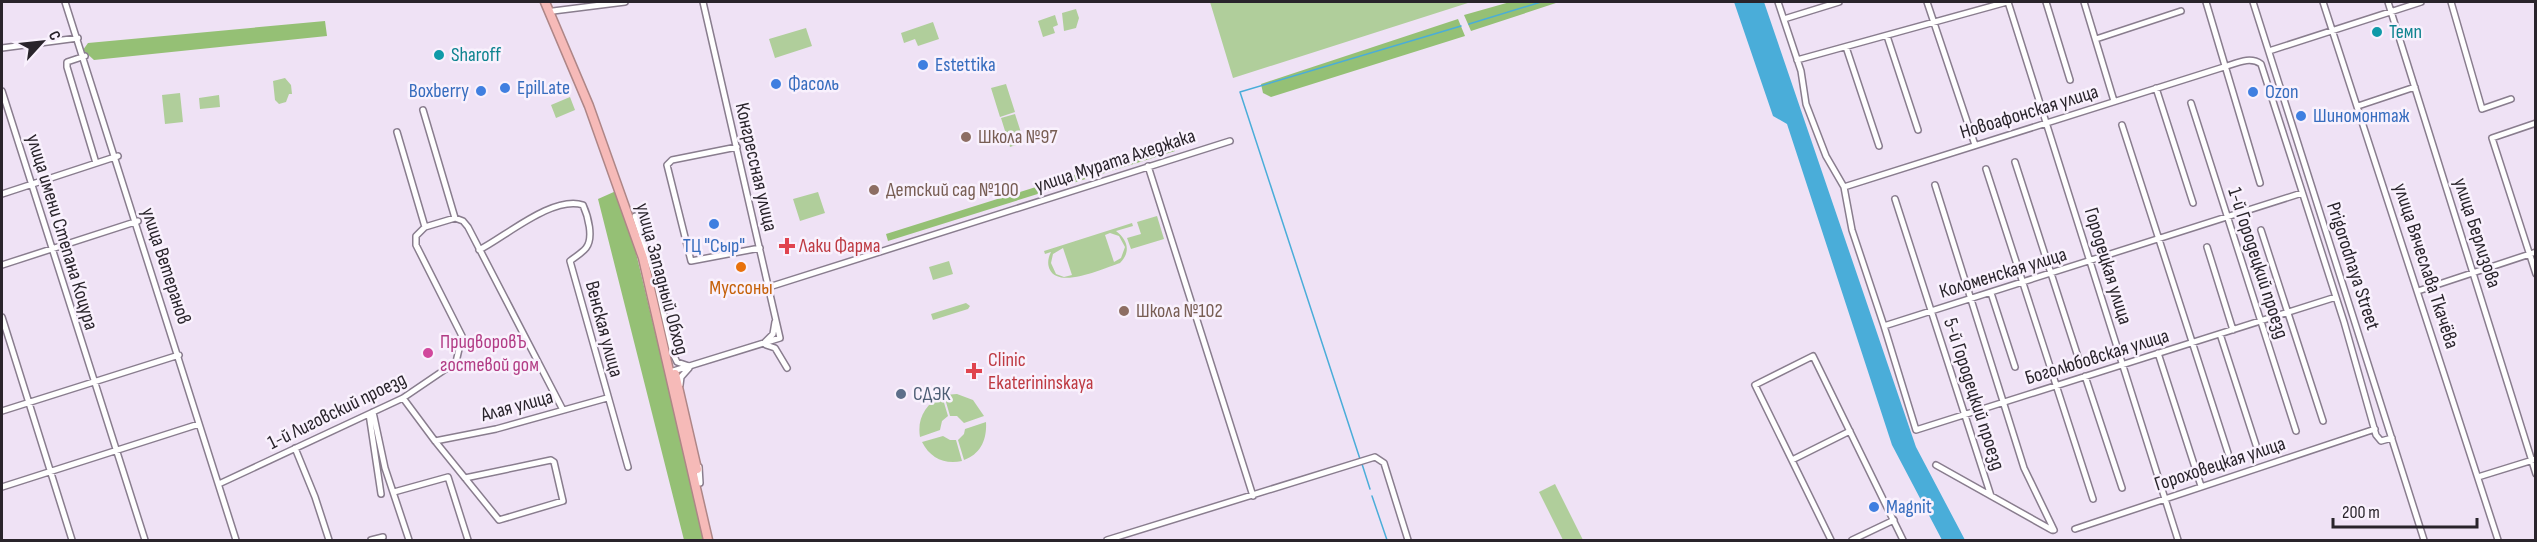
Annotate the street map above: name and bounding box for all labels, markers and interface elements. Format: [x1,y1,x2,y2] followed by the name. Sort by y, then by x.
[12,12,72,72] north arrow
[2389,20,2422,44] place label: Темп
[2370,25,2384,39] marker: Темп
[44,28,64,44] text: С
[451,43,501,67] place label: Sharoff
[432,48,446,62] marker: Sharoff
[935,53,996,77] place label: Estettika
[916,58,930,72] marker: Estettika
[788,72,839,96] place label: Фасоль
[517,76,570,100] place label: EpilLate
[769,77,783,91] marker: Фасоль
[409,79,469,103] place label: Boxberry
[1957,80,2101,144] street label: Новоафонская улица
[2265,80,2299,104] place label: Ozon
[498,81,512,95] marker: EpilLate
[474,84,488,98] marker: Boxberry
[2246,85,2260,99] marker: Ozon
[730,100,782,234] street label: Конгрессная улица
[2313,104,2410,128] place label: Шиномонтаж
[2294,109,2308,123] marker: Шиномонтаж
[1032,124,1198,198] street label: улица Мурата Ахеджака
[978,125,1057,149] place label: Школа №97
[959,130,973,144] marker: Школа №97
[21,131,103,333] street label: улица имени Степана Коцура
[2448,175,2506,291] street label: улица Берлизова
[886,178,1019,202] place label: Детский сад №100
[2388,180,2464,352] street label: улица Вячеслава Ткачёва
[867,183,881,197] marker: Детский сад №100
[2222,184,2294,342] street label: 1-й Городецкий проезд
[2321,199,2385,333] street label: Prigorodnaya Street
[630,200,694,358] street label: улица Западный Обход
[136,205,196,327] street label: улица Ветеранов
[2079,205,2137,327] street label: Городецкая улица
[707,217,721,231] marker: ТЦ "Сыр"
[683,234,745,258] place label: ТЦ "Сыр"
[798,234,881,258] place label: Лаки Фарма
[780,239,794,253] marker: Лаки Фарма
[1936,242,2070,304] street label: Коломенская улица
[734,260,748,274] marker: Муссоны
[709,276,773,300] place label: Муссоны
[580,278,628,380] street label: Венская улица
[1136,299,1223,323] place label: Школа №102
[1117,304,1131,318] marker: Школа №102
[1938,315,2010,473] street label: 5-й Городецкий проезд
[2022,324,2172,390] street label: Боголюбовская улица
[440,330,539,377] place label: ПридворовЪ гостевой дом
[421,346,435,360] marker: ПридворовЪ гостевой дом
[988,348,1093,395] place label: Clinic Ekaterininskaya
[965,362,983,380] marker: Clinic Ekaterininskaya
[264,367,410,455] street label: 1-й Лиговский проезд
[913,382,951,406] place label: СДЭК
[477,385,556,427] street label: Алая улица
[894,387,908,401] marker: СДЭК
[2152,432,2288,496] street label: Гороховецкая улица
[2333,491,2477,529] scale bar
[1886,495,1932,519] place label: Magnit
[1867,500,1881,514] marker: Magnit
[2342,502,2380,523] text: 200 m

